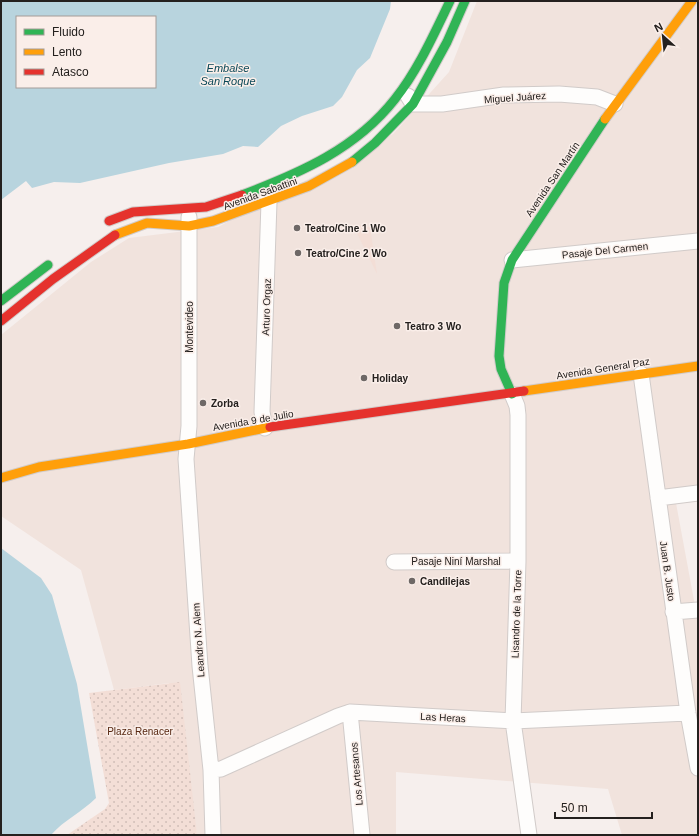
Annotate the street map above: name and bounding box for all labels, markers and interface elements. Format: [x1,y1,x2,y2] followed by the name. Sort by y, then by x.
[16,16,156,88] legend
[643,16,683,56] north arrow
[652,20,665,34] text: N
[52,25,85,39] text: Fluido
[52,45,82,59] text: Lento
[200,62,256,87] water label: Embalse San Roque
[52,65,89,79] text: Atasco
[484,90,546,105] street label: Miguel Juárez
[523,140,581,219] street label: Avenida San Martín
[222,175,299,212] street label: Avenida Sabattini
[292,223,302,233] marker: Teatro/Cine 1 Wo
[305,223,386,234] place label: Teatro/Cine 1 Wo
[561,240,649,260] street label: Pasaje Del Carmen
[293,248,303,258] marker: Teatro/Cine 2 Wo
[306,248,387,259] place label: Teatro/Cine 2 Wo
[260,278,273,336] street label: Arturo Orgaz
[184,301,195,353] street label: Montevideo
[392,321,402,331] marker: Teatro 3 Wo
[405,321,461,332] place label: Teatro 3 Wo
[556,356,651,381] street label: Avenida General Paz
[359,373,369,383] marker: Holiday
[372,373,409,384] place label: Holiday
[198,398,208,408] marker: Zorba
[211,398,239,409] place label: Zorba
[212,408,295,433] street label: Avenida 9 de Julio
[658,540,677,602] street label: Juan B. Justo
[411,556,501,567] street label: Pasaje Niní Marshal
[509,569,524,658] street label: Lisandro de la Torre
[407,576,417,586] marker: Candilejas
[420,576,470,587] place label: Candilejas
[190,602,207,678] street label: Leandro N. Alem
[420,711,466,724] street label: Las Heras
[107,726,173,737] park label: Plaza Renacer
[348,742,365,806] street label: Los Artesanos
[555,794,652,820] scale bar
[561,801,588,815] text: 50 m

